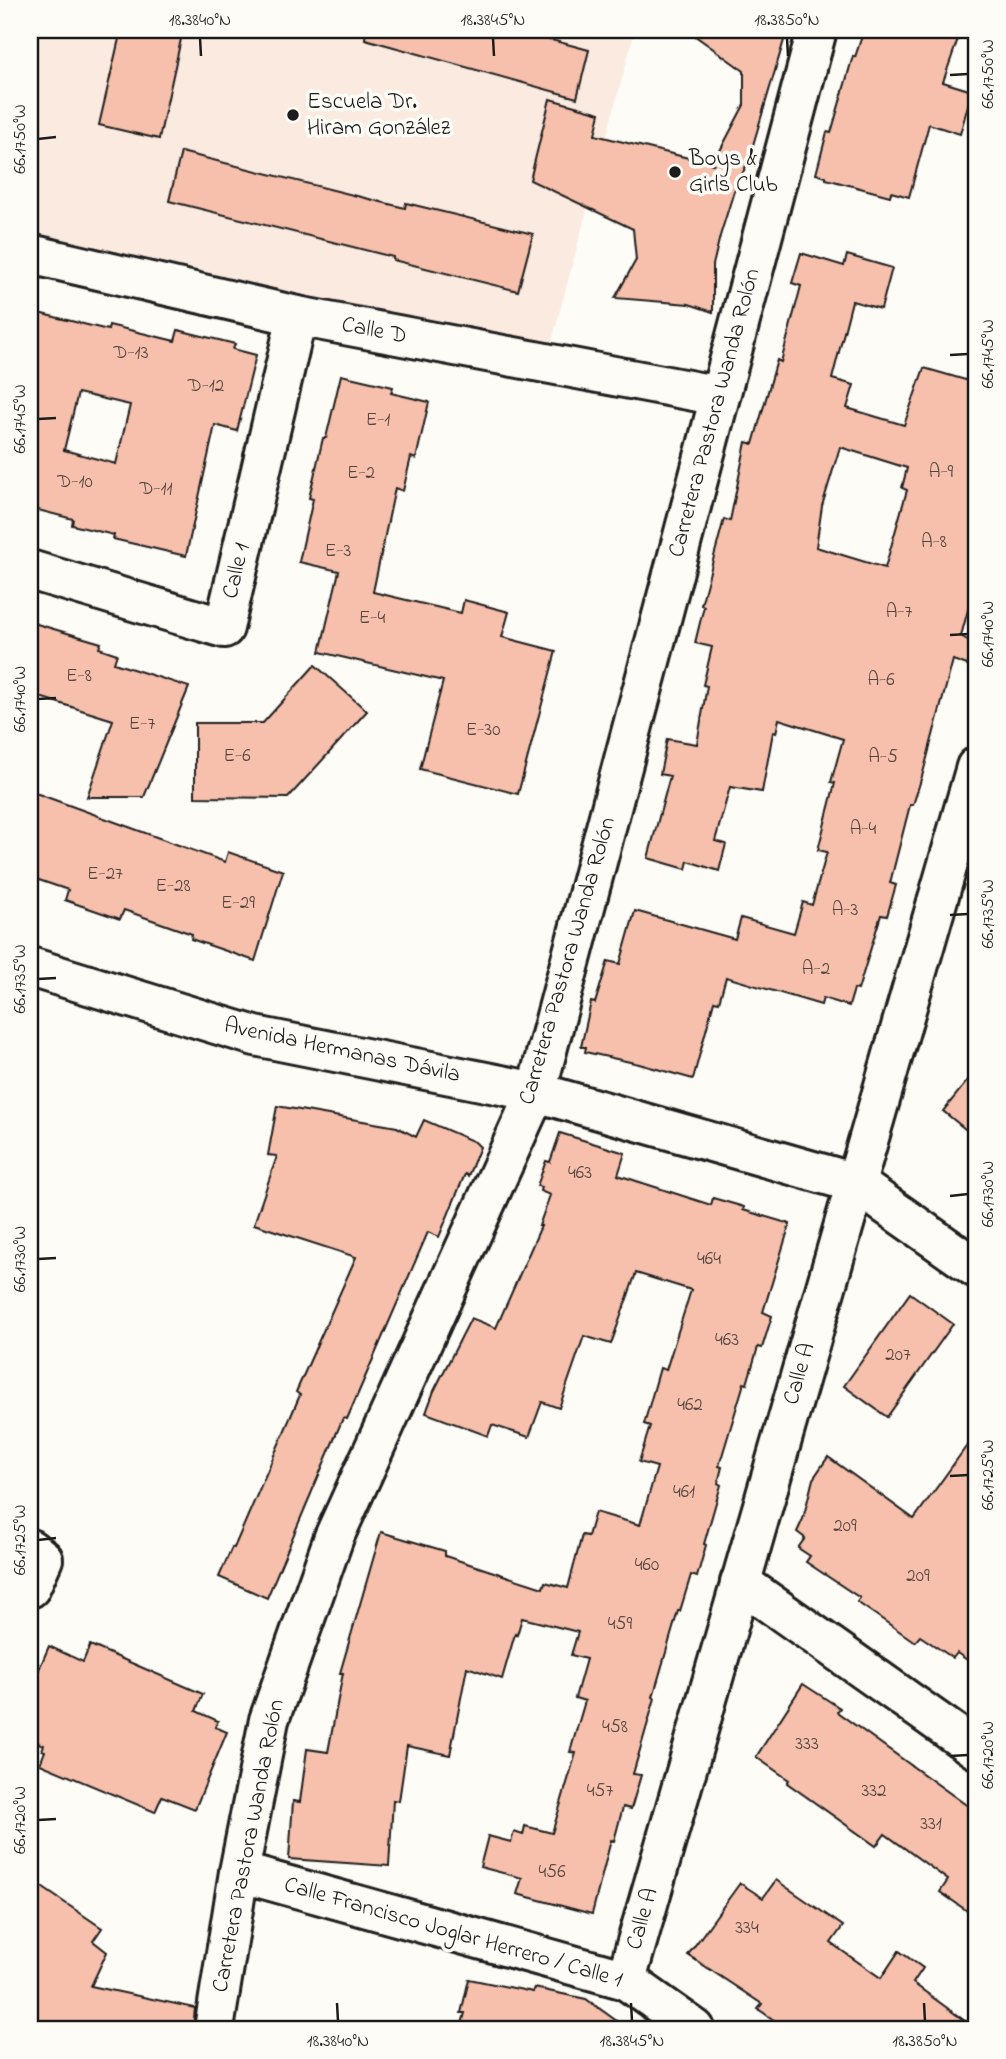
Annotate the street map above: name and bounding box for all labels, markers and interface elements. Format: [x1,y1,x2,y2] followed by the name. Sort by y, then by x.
[169,8,231,34] text: 18.3840°N
[460,8,526,34] text: 18.3845°N
[754,8,820,34] text: 18.3850°N
[976,39,1002,109] text: 66.1750°W
[307,86,451,145] place label: Escuela Dr. Hiram González
[8,104,34,174] text: 66.1750°W
[285,107,301,123] marker: Escuela Dr. Hiram González
[688,143,778,202] place label: Boys & Girls Club
[667,164,683,180] marker: Boys & Girls Club
[661,265,769,561] street label: Carretera Pastora Wanda Rolón
[339,309,409,353] street label: Calle D
[976,319,1002,389] text: 66.1745°W
[113,340,149,367] house number: D-13
[187,373,224,400] house number: D-12
[8,384,34,454] text: 66.1745°W
[366,407,390,434] house number: E-1
[929,459,954,486] house number: A-9
[347,460,375,487] house number: E-2
[56,469,93,496] house number: D-10
[138,476,173,503] house number: D-11
[921,529,947,556] house number: A-8
[325,538,351,565] house number: E-3
[215,540,259,602] street label: Calle 1
[886,599,912,626] house number: A-7
[976,601,1002,667] text: 66.1740°W
[359,605,385,632] house number: E-4
[66,663,92,690] house number: E-8
[8,666,34,732] text: 66.1740°W
[867,667,895,694] house number: A-6
[129,711,155,738] house number: E-7
[466,717,500,744] house number: E-30
[224,743,251,770] house number: E-6
[868,744,898,771] house number: A-5
[511,813,625,1109] street label: Carretera Pastora Wanda Rolón
[850,816,876,843] house number: A-4
[87,861,123,888] house number: E-27
[155,873,191,900] house number: E-28
[976,879,1002,949] text: 66.1735°W
[221,890,255,917] house number: E-29
[832,897,858,924] house number: A-3
[8,944,34,1014] text: 66.1735°W
[802,956,830,983] house number: A-2
[221,1010,463,1092] street label: Avenida Hermanas Dávila
[568,1160,592,1187] house number: 463
[976,1161,1002,1227] text: 66.1730°W
[8,1226,34,1292] text: 66.1730°W
[697,1246,721,1273] house number: 464
[715,1327,739,1354] house number: 463
[775,1339,825,1409] street label: Calle A
[885,1342,911,1369] house number: 207
[677,1392,703,1419] house number: 462
[976,1440,1002,1510] text: 66.1725°W
[673,1479,695,1506] house number: 461
[8,1505,34,1575] text: 66.1725°W
[833,1513,857,1540] house number: 209
[635,1552,659,1579] house number: 460
[906,1563,930,1590] house number: 209
[608,1611,632,1638] house number: 459
[204,1697,294,1995] street label: Carretera Pastora Wanda Rolón
[602,1714,628,1741] house number: 458
[976,1721,1002,1789] text: 66.1720°W
[795,1731,819,1758] house number: 333
[587,1778,613,1805] house number: 457
[861,1778,887,1805] house number: 332
[8,1786,34,1854] text: 66.1720°W
[920,1811,942,1838] house number: 331
[538,1859,566,1886] house number: 456
[280,1869,626,1998] street label: Calle Francisco Joglar Herrero / Calle 1
[618,1884,668,1954] street label: Calle A
[735,1915,759,1942] house number: 334
[307,2029,369,2055] text: 18.3840°N
[599,2029,665,2055] text: 18.3845°N
[892,2029,958,2055] text: 18.3850°N

